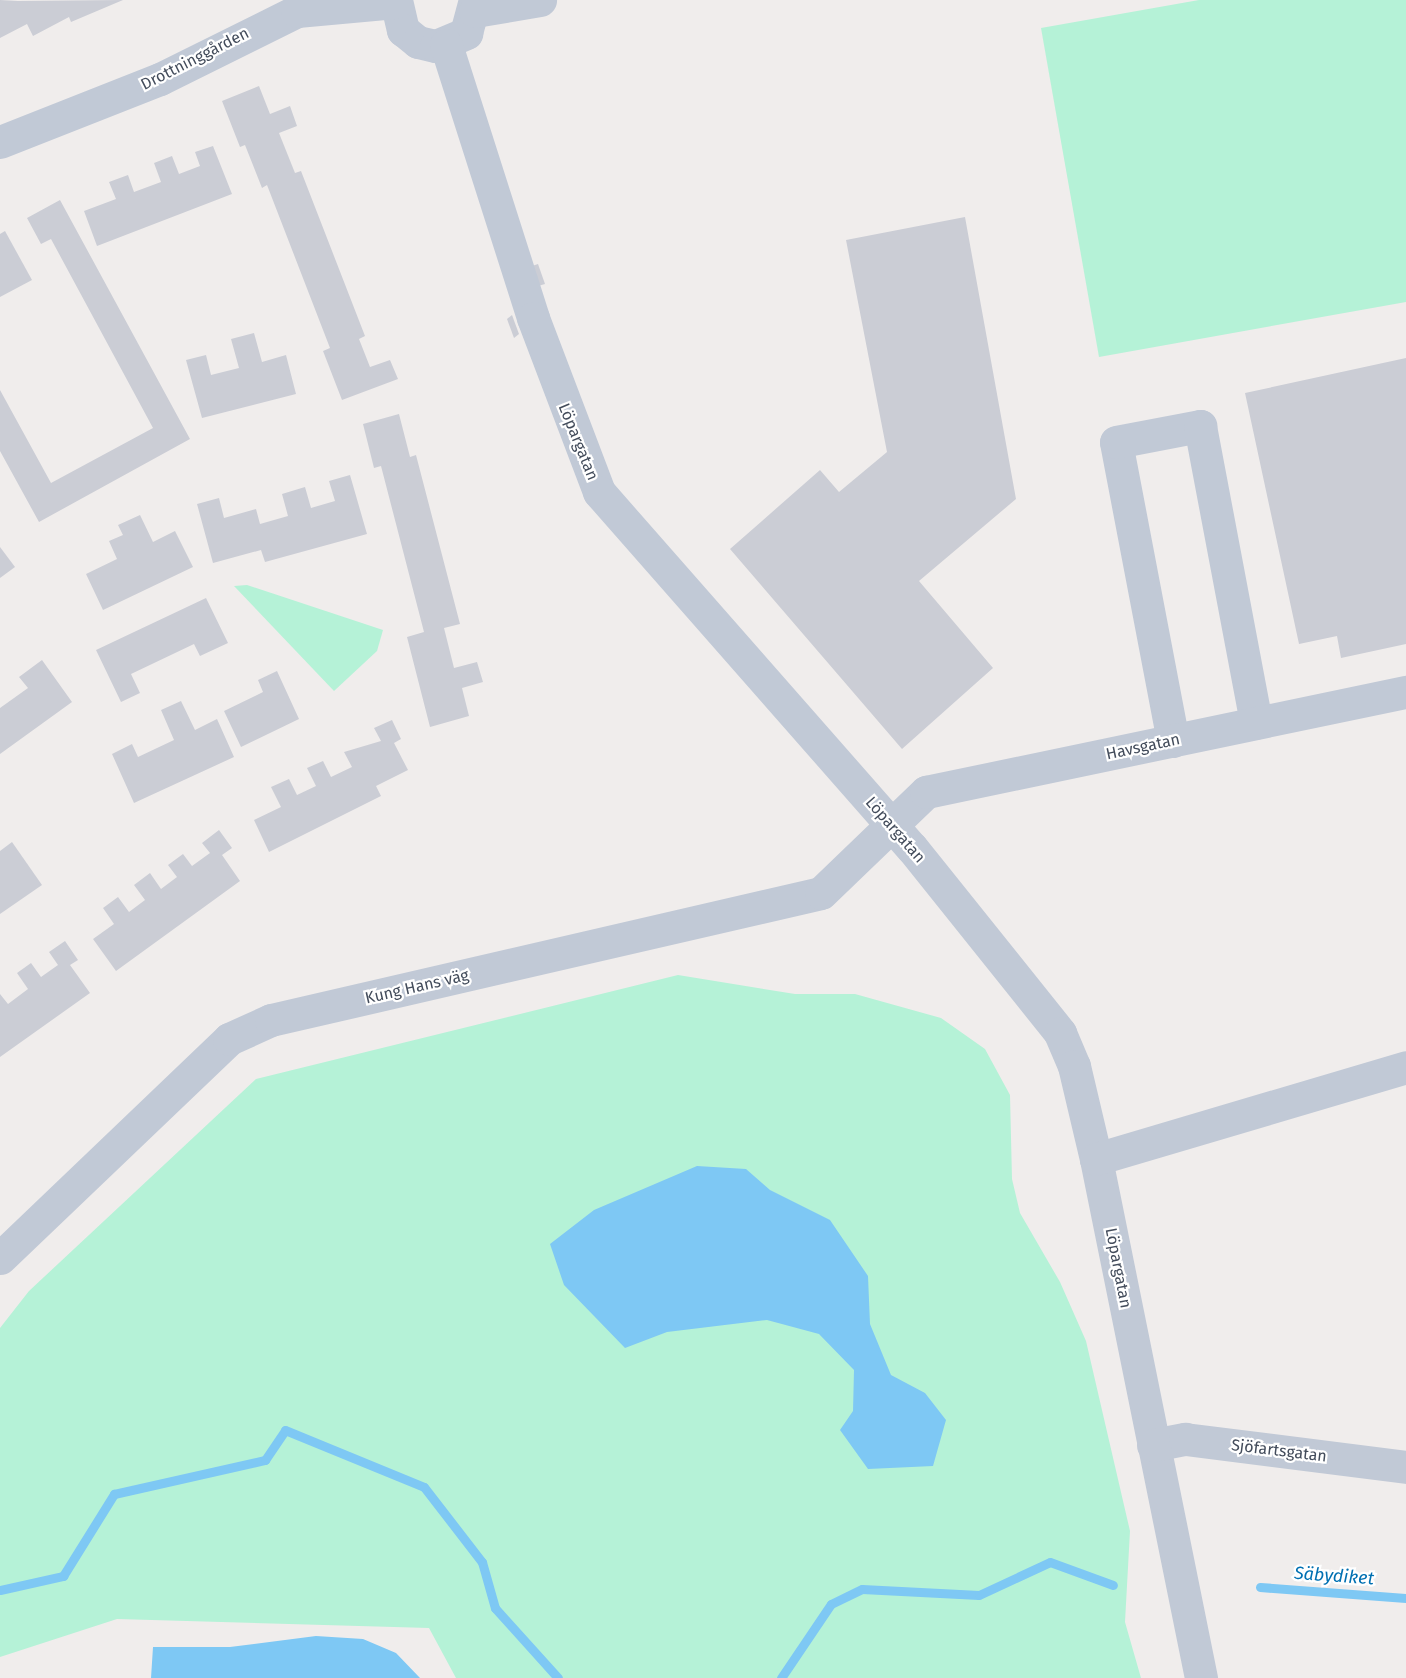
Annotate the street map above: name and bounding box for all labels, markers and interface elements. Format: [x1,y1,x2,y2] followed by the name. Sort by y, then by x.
[138,24,252,94] street label: Drottninggården
[554,401,602,483] street label: Löpargatan
[1104,730,1182,764] street label: Havsgatan
[861,793,929,867] street label: Löpargatan
[363,966,471,1008] street label: Kung Hans väg
[1101,1226,1135,1310] street label: Löpargatan
[1230,1436,1328,1466] street label: Sjöfartsgatan
[1293,1562,1375,1590] water label: Säbydiket

